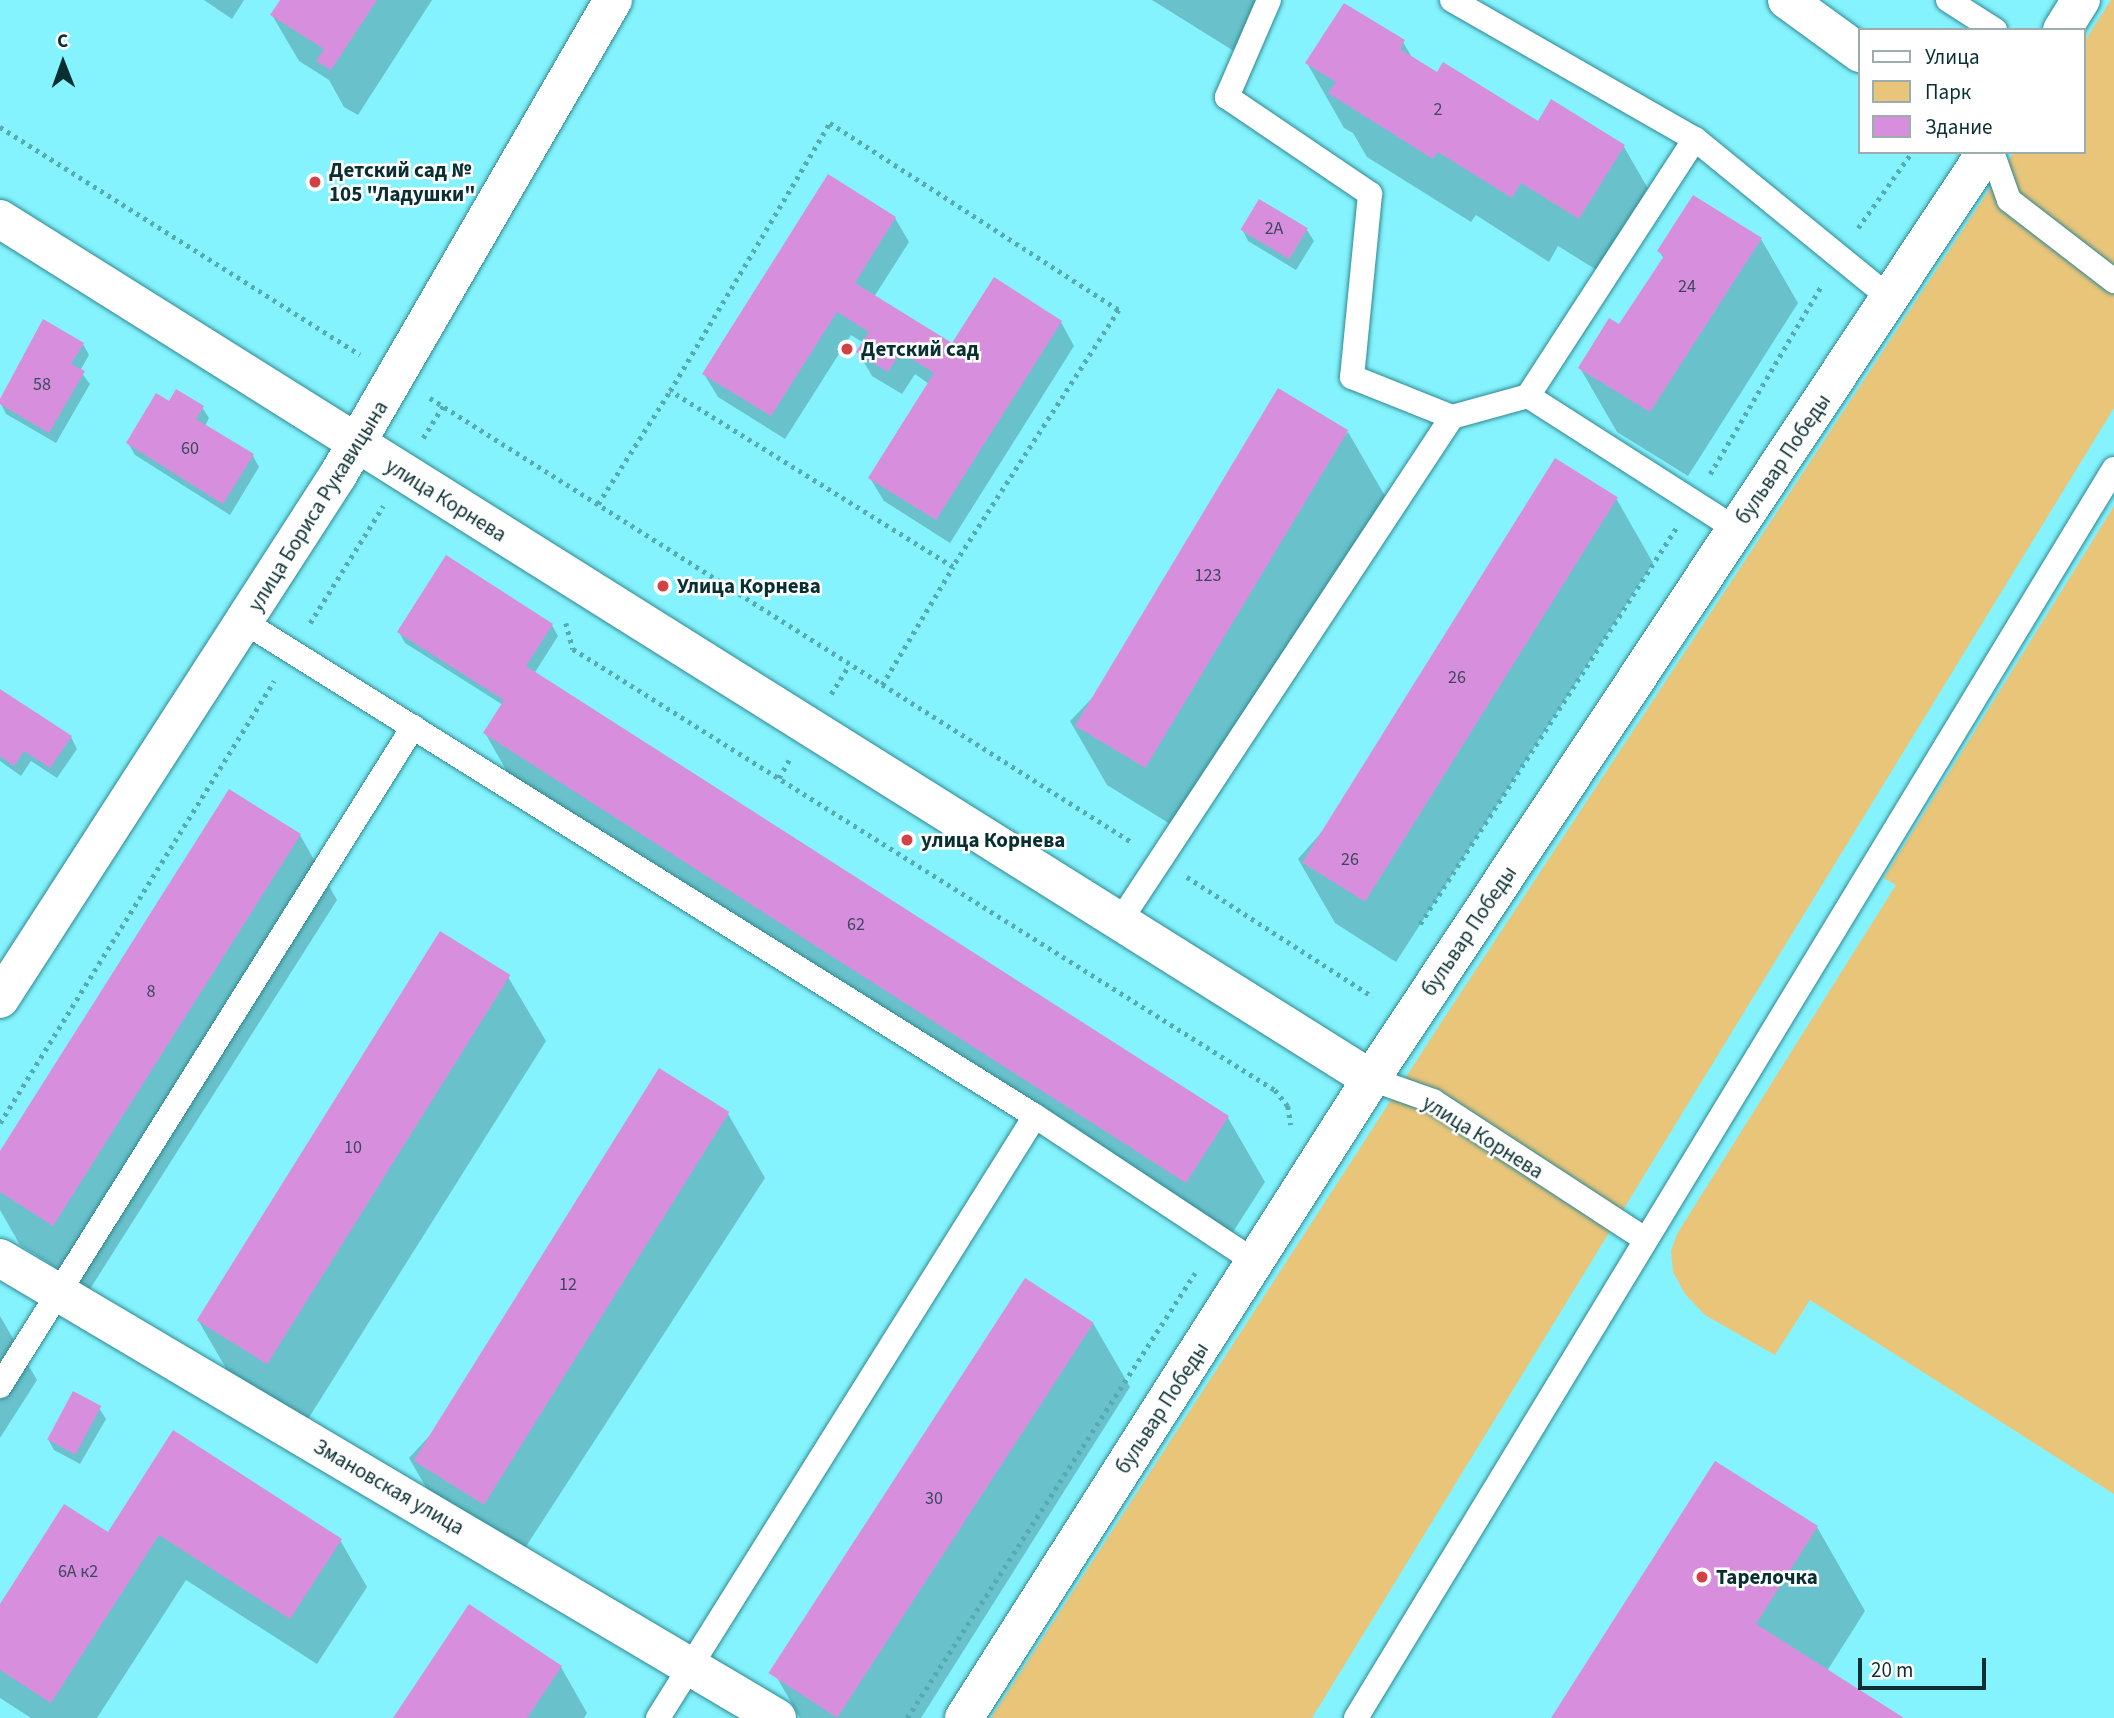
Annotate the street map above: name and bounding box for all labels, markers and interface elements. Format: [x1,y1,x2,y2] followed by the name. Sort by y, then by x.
[28,28,98,98] north arrow
[57,28,68,55] text: С
[1858,28,2086,154] legend
[1925,42,1980,72] text: Улица
[1925,77,1971,107] text: Парк
[1434,99,1442,121] house number: 2
[1925,112,1993,142] text: Здание
[329,157,476,207] place label: Детский сад № 105 "Ладушки"
[307,174,323,190] marker: Детский сад № 105 "Ладушки"
[1265,218,1283,240] house number: 2А
[1678,276,1696,298] house number: 24
[861,336,979,362] place label: Детский сад
[839,341,855,357] marker: Детский сад
[33,374,51,396] house number: 58
[1730,389,1836,529] street label: бульвар Победы
[243,396,393,616] street label: улица Бориса Рукавицына
[181,438,199,460] house number: 60
[381,453,511,547] street label: улица Корнева
[1195,565,1221,587] house number: 123
[677,573,821,599] place label: Улица Корнева
[655,578,671,594] marker: Улица Корнева
[1448,667,1466,689] house number: 26
[921,827,1065,853] place label: улица Корнева
[899,832,915,848] marker: улица Корнева
[1341,849,1359,871] house number: 26
[1416,861,1522,1001] street label: бульвар Победы
[847,914,865,936] house number: 62
[147,981,155,1003] house number: 8
[1418,1090,1548,1184] street label: улица Корнева
[344,1137,362,1159] house number: 10
[559,1274,577,1296] house number: 12
[1110,1338,1214,1478] street label: бульвар Победы
[309,1434,469,1540] street label: Змановская улица
[925,1488,943,1510] house number: 30
[58,1561,98,1583] house number: 6А к2
[1716,1564,1818,1590] place label: Тарелочка
[1694,1569,1710,1585] marker: Тарелочка
[1862,1644,1990,1688] scale bar
[1871,1655,1913,1685] text: 20 m

